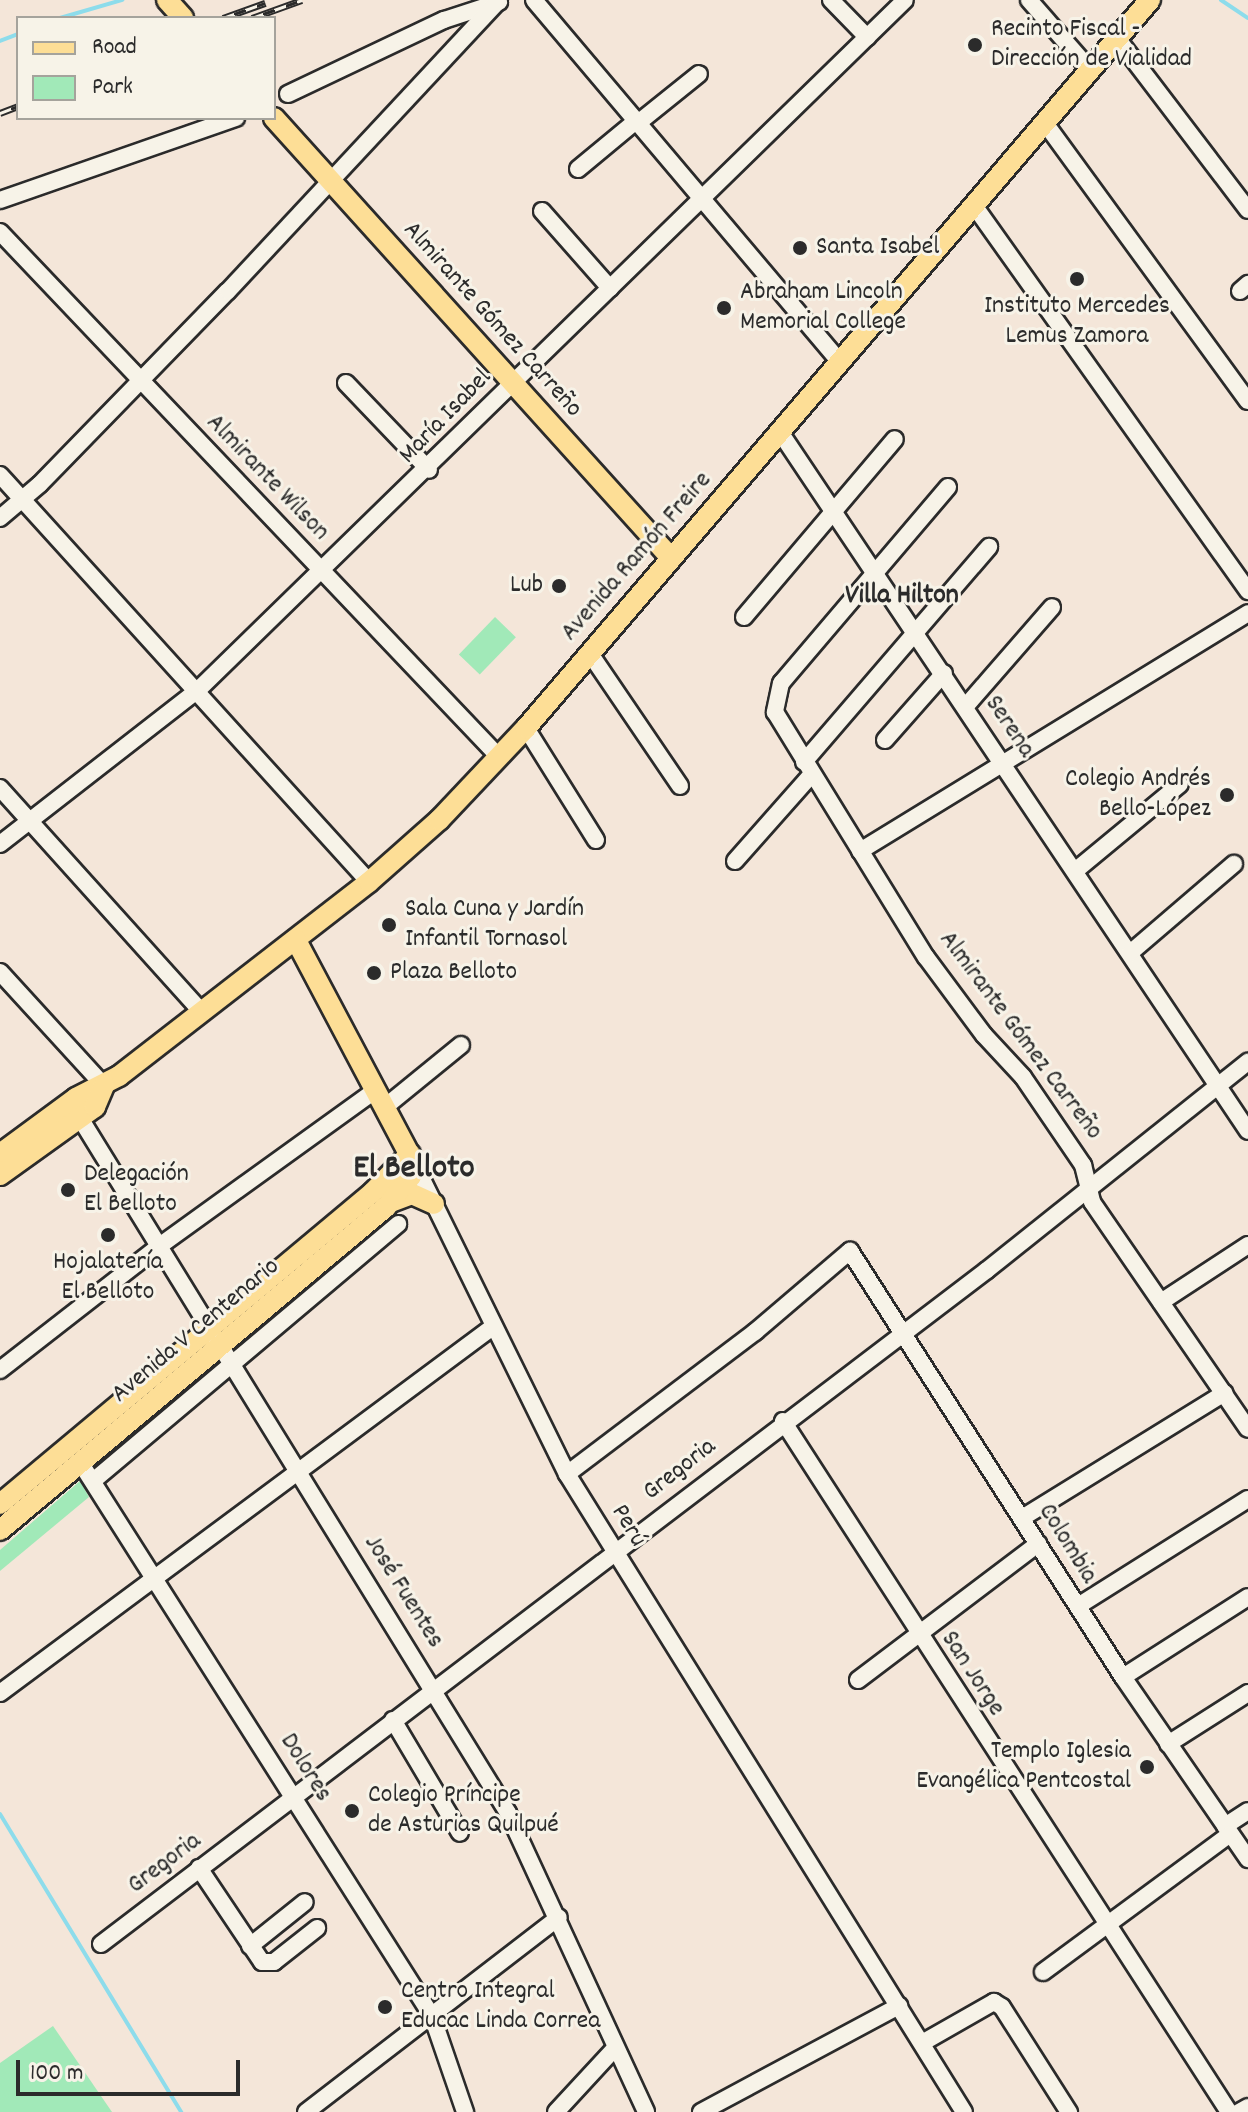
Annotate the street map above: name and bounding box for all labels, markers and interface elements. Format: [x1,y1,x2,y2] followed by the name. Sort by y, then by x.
[991,14,1192,76] place label: Recinto Fiscal - Dirección de Vialidad
[16,16,276,120] legend
[92,31,137,65] text: Road
[966,36,984,54] marker: Recinto Fiscal - Dirección de Vialidad
[92,71,133,105] text: Park
[396,216,588,424] street label: Almirante Gómez Carreño
[816,232,939,264] place label: Santa Isabel
[791,239,809,257] marker: Santa Isabel
[1068,270,1086,288] marker: Instituto Mercedes Lemus Zamora
[740,277,906,338] place label: Abraham Lincoln Memorial College
[984,291,1170,352] place label: Instituto Mercedes Lemus Zamora
[715,299,733,317] marker: Abraham Lincoln Memorial College
[393,363,499,471] street label: María Isabel
[199,408,335,548] street label: Almirante Wilson
[555,466,719,648] street label: Avenida Ramón Freire
[510,570,543,602] place label: Lub
[550,577,568,595] marker: Lub
[845,580,959,614] district label: Villa Hilton
[977,690,1041,764] street label: Serena
[1065,764,1211,826] place label: Colegio Andrés Bello-López
[1218,786,1236,804] marker: Colegio Andrés Bello-López
[405,894,584,956] place label: Sala Cuna y Jardín Infantil Tornasol
[380,916,398,934] marker: Sala Cuna y Jardín Infantil Tornasol
[931,926,1109,1146] street label: Almirante Gómez Carreño
[390,957,517,989] place label: Plaza Belloto
[365,964,383,982] marker: Plaza Belloto
[353,1150,475,1190] district label: El Belloto
[84,1159,189,1220] place label: Delegación El Belloto
[59,1181,77,1199] marker: Delegación El Belloto
[99,1226,117,1244] marker: Hojalatería El Belloto
[53,1247,163,1308] place label: Hojalatería El Belloto
[106,1252,286,1410] street label: Avenida V Centenario
[637,1432,723,1508] street label: Gregoria
[1030,1498,1104,1590] street label: Colombia
[603,1499,653,1553] street label: Perú
[356,1530,450,1654] street label: José Fuentes
[933,1626,1011,1722] street label: San Jorge
[272,1728,338,1808] street label: Dolores
[916,1736,1131,1798] place label: Templo Iglesia Evangélica Pentcostal
[1138,1758,1156,1776] marker: Templo Iglesia Evangélica Pentcostal
[368,1780,559,1842] place label: Colegio Príncipe de Asturias Quilpué
[343,1802,361,1820] marker: Colegio Príncipe de Asturias Quilpué
[122,1826,208,1902] street label: Gregoria
[401,1976,600,2038] place label: Centro Integral Educac Linda Correa
[376,1998,394,2016] marker: Centro Integral Educac Linda Correa
[20,2044,244,2094] scale bar
[30,2057,83,2091] text: 100 m

